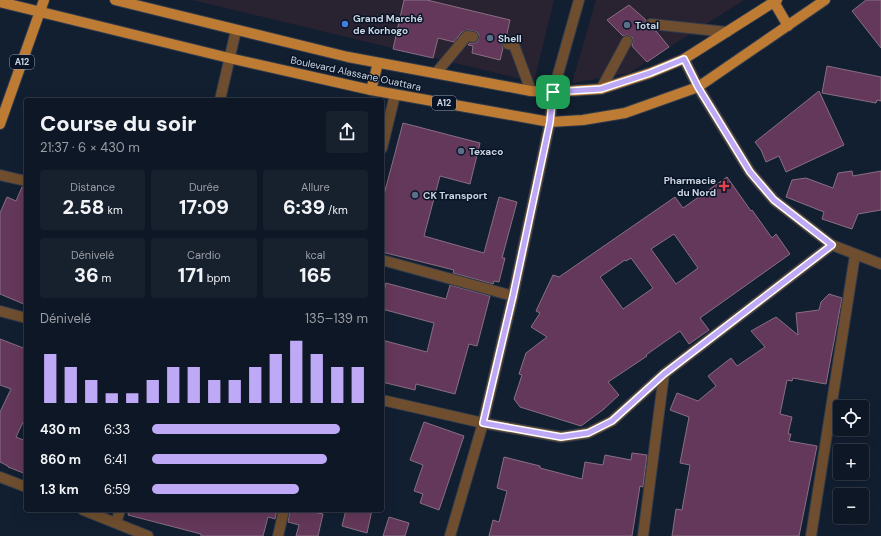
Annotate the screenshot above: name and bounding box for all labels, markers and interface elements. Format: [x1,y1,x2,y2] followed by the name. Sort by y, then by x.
[353,12,423,37] place label: Grand Marché de Korhogo
[340,19,350,29] marker: Grand Marché de Korhogo
[635,19,659,32] place label: Total
[622,20,632,30] marker: Total
[498,32,522,45] place label: Shell
[485,33,495,43] marker: Shell
[289,53,422,94] street label: Boulevard Alassane Ouattara
[10,55,34,69] road number: A12
[536,75,570,109] pin
[542,81,564,103] icon: arrive
[432,96,456,110] road number: A12
[40,109,196,138] text: Course du soir
[326,111,368,153] button: share
[40,139,140,156] text: 21:37 · 6 × 430 m
[469,145,503,158] place label: Texaco
[456,146,466,156] marker: Texaco
[664,174,716,199] place label: Pharmacie du Nord
[70,180,115,194] text: Distance
[189,180,219,194] text: Durée
[301,180,330,194] text: Allure
[719,181,729,191] marker: Pharmacie du Nord
[423,189,487,202] place label: CK Transport
[410,190,420,200] marker: CK Transport
[63,194,104,220] text: 2.58
[179,194,229,220] text: 17:09
[283,194,325,220] text: 6:39
[104,203,123,217] text: km
[325,203,348,217] text: /km
[71,248,114,262] text: Dénivelé
[187,248,221,262] text: Cardio
[305,248,325,262] text: kcal
[74,262,99,288] text: 36
[178,262,204,288] text: 171
[299,262,331,288] text: 165
[99,271,111,285] text: m
[204,271,230,285] text: bpm
[40,310,91,327] text: Dénivelé
[305,310,368,327] text: 135–139 m
[833,400,869,524] map controls
[833,400,869,436] button: locate
[40,421,81,438] text: 430 m
[104,421,130,438] text: 6:33
[833,444,869,480] button: +
[40,451,81,468] text: 860 m
[104,451,127,468] text: 6:41
[40,481,79,498] text: 1.3 km
[104,481,131,498] text: 6:59
[833,488,869,524] button: −

